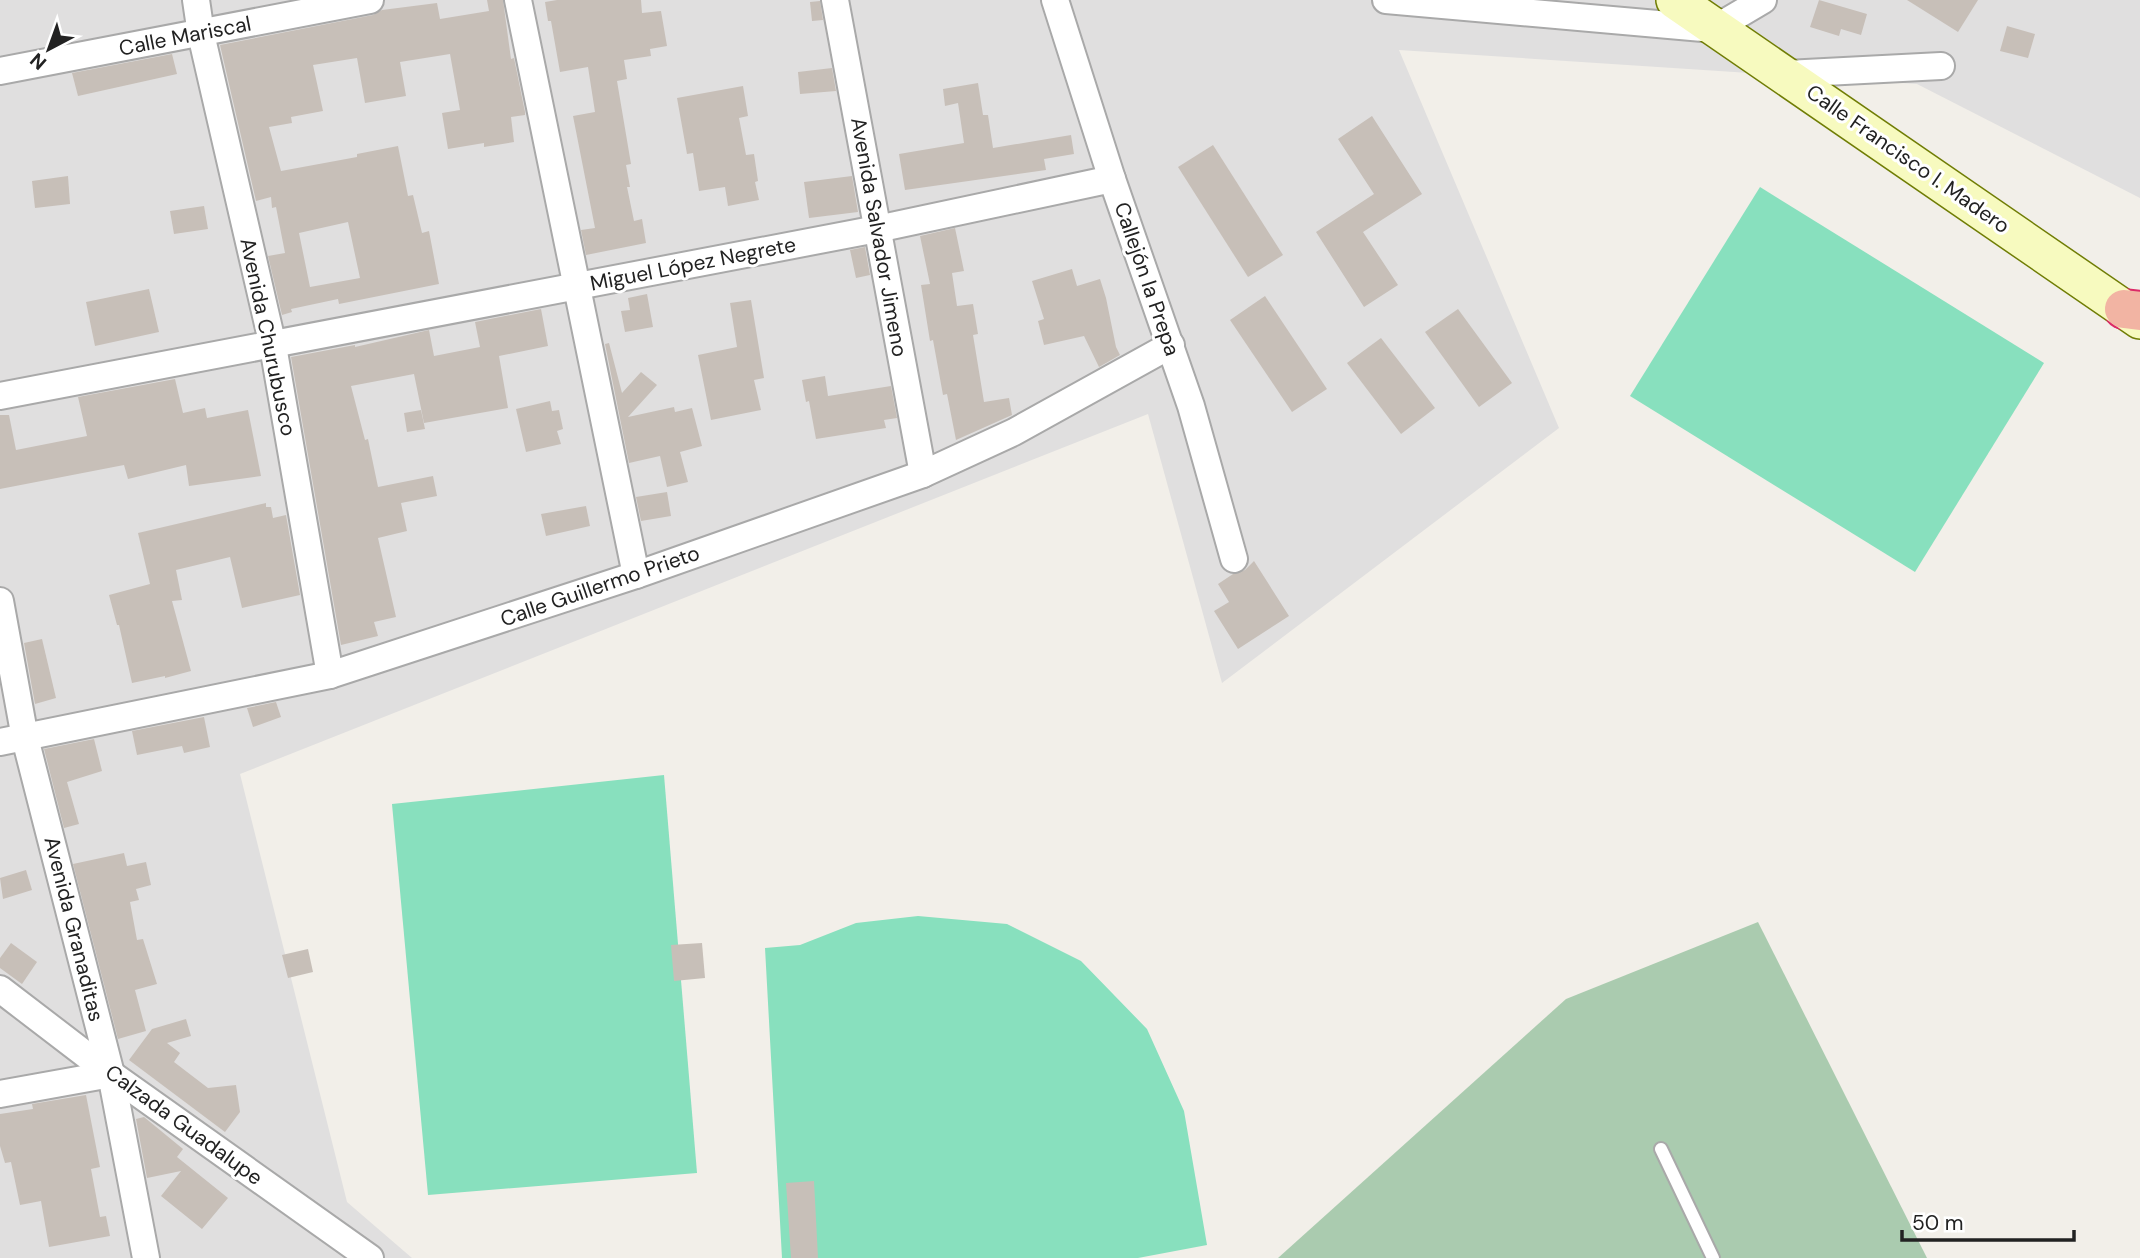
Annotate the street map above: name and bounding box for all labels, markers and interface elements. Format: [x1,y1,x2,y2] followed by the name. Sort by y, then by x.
[117,9,253,63] street label: Calle Mariscal
[14,14,84,84] north arrow
[25,47,52,75] text: N
[1801,78,2015,240] street label: Calle Francisco I. Madero
[844,115,914,359] street label: Avenida Salvador Jimeno
[1108,198,1186,360] street label: Callejón la Prepa
[588,230,798,298] street label: Miguel López Negrete
[233,235,303,439] street label: Avenida Churubusco
[497,539,703,633] street label: Calle Guillermo Prieto
[37,834,111,1024] street label: Avenida Granaditas
[100,1058,268,1192] street label: Calzada Guadalupe
[1902,1198,2074,1242] scale bar
[1912,1209,1963,1237] text: 50 m

